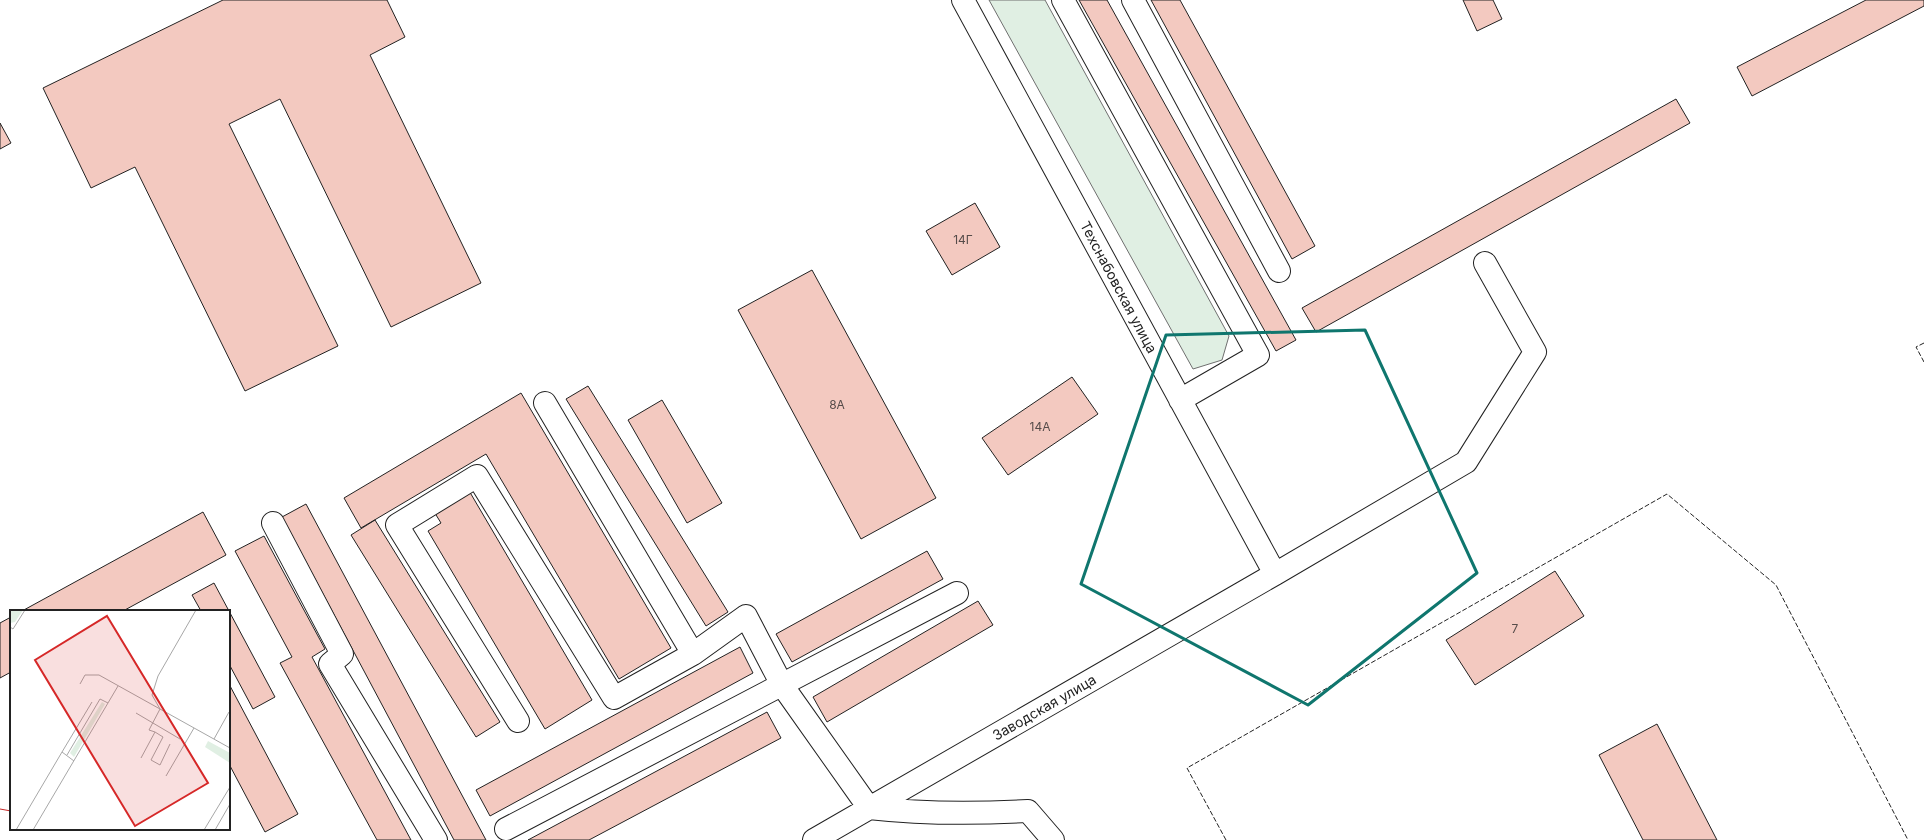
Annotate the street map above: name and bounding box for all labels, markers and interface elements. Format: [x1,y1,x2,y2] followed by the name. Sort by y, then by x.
[1077,218,1161,356] street label: Техснабовская улица
[953,232,973,247] house number: 14Г
[829,397,845,412] house number: 8А
[1030,419,1050,434] house number: 14А
[10,610,230,830] inset map
[1512,621,1519,636] house number: 7
[989,671,1099,743] street label: Заводская улица

